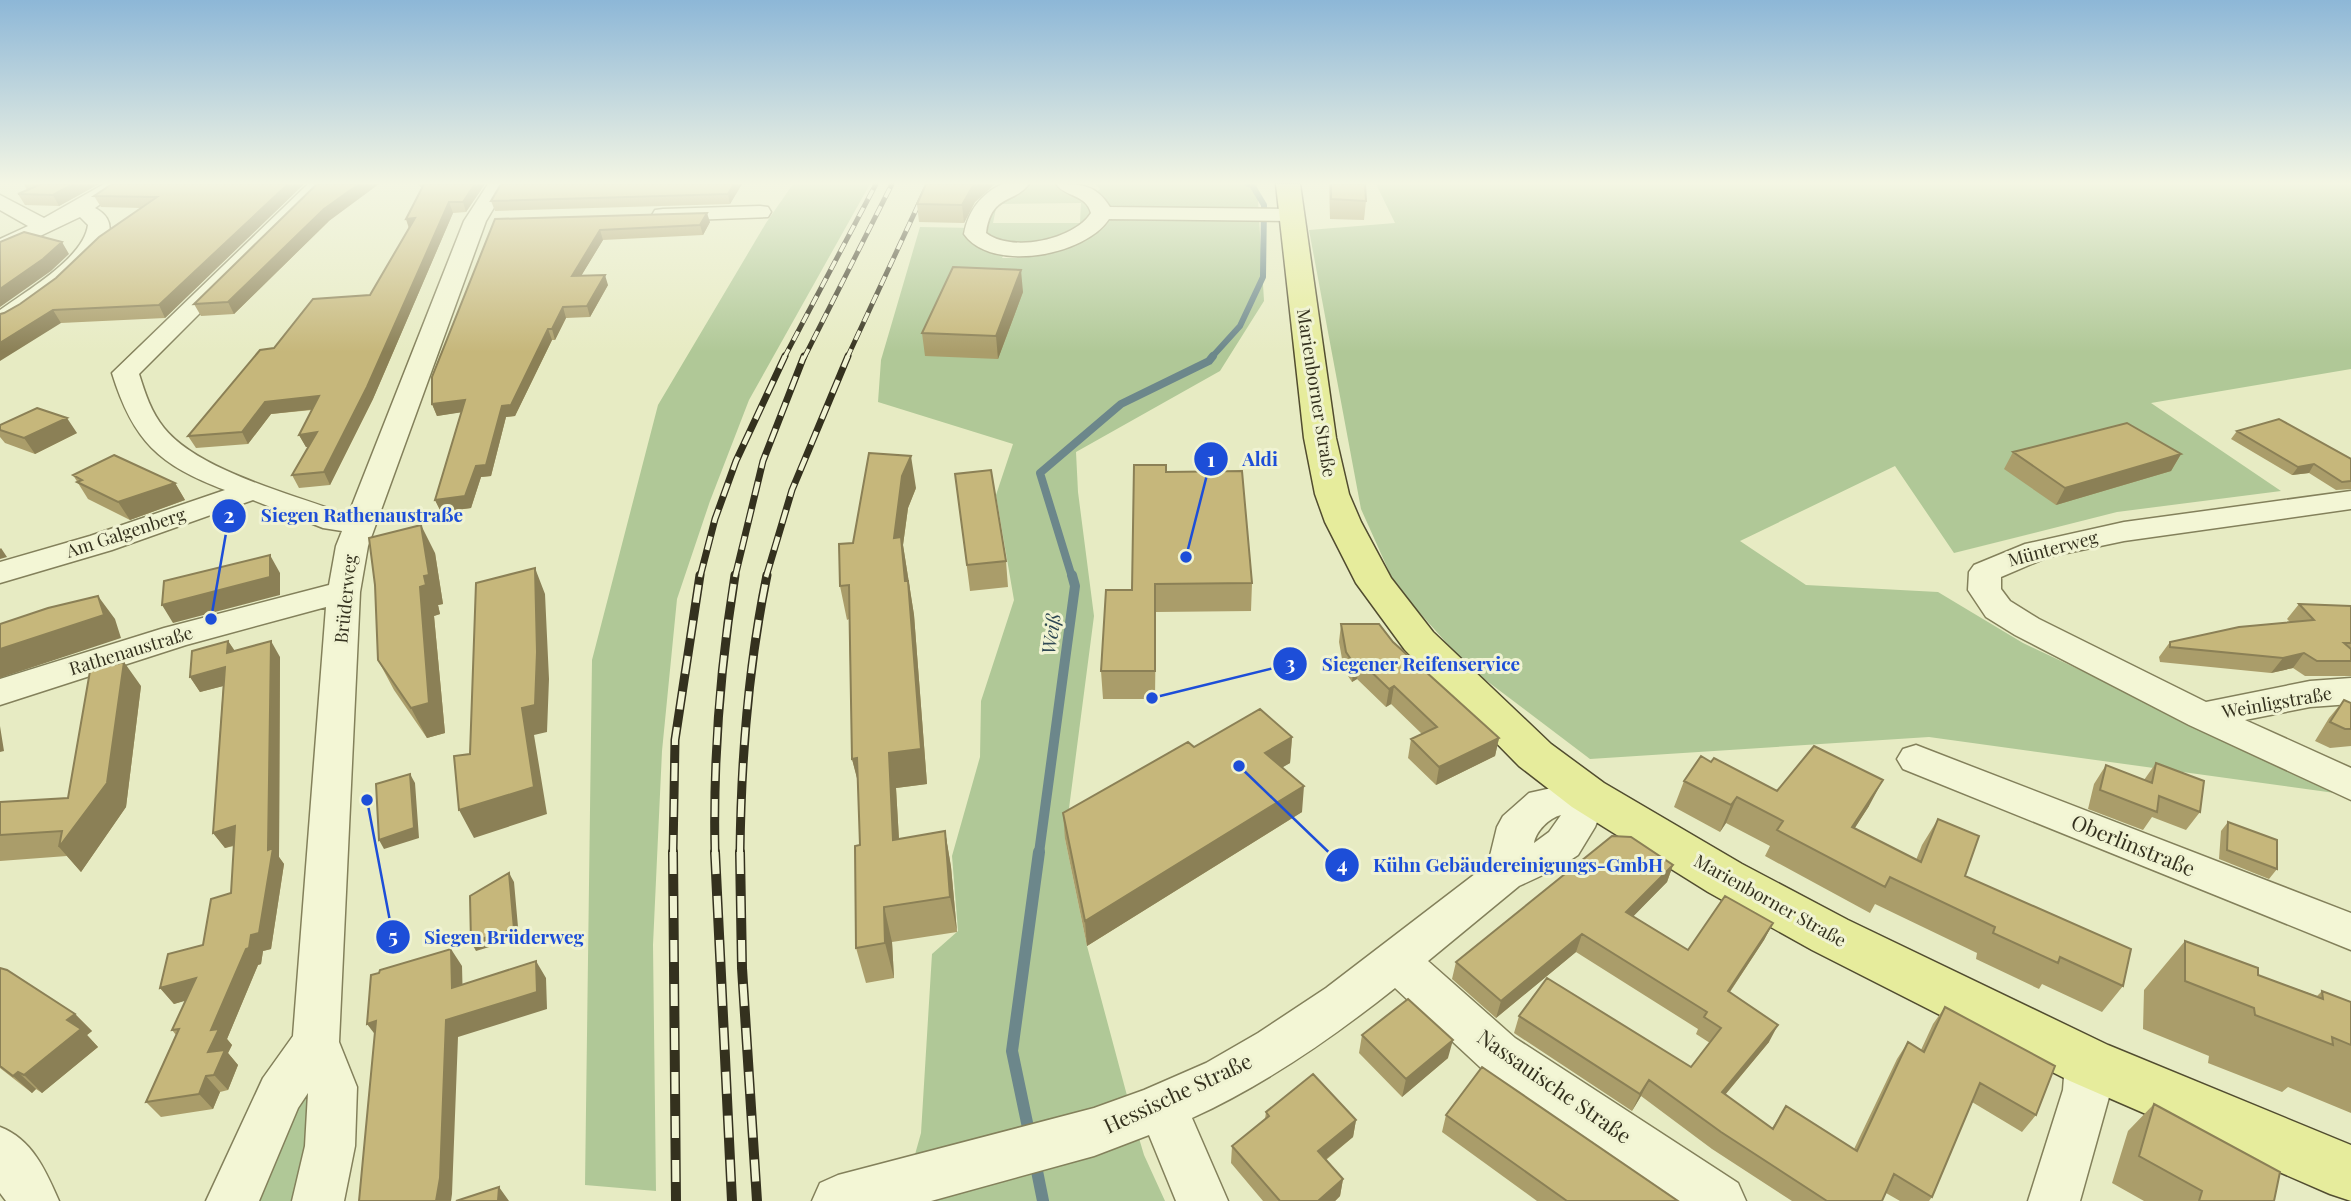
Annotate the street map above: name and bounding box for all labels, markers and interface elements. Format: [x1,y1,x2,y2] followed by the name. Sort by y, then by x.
[1292,307,1342,479] street label: Marienborner Straße
[1194,439,1292,479] callout: Aldi
[1207,444,1215,472] text: 1
[1241,445,1278,471] text: Aldi
[212,496,477,536] callout: Siegen Rathenaustraße
[224,500,235,528] text: 2
[62,501,189,563] street label: Am Galgenberg
[261,501,463,527] text: Siegen Rathenaustraße
[2005,524,2101,572] street label: Münterweg
[328,553,362,645] street label: Brüderweg
[1034,612,1066,656] water label: Weiß
[66,620,195,680] street label: Rathenaustraße
[1272,644,1534,684] callout: Siegener Reifenservice
[1285,648,1295,676] text: 3
[1322,650,1520,676] text: Siegener Reifenservice
[2219,681,2334,724] street label: Weinligstraße
[2068,807,2200,882] street label: Oberlinstraße
[1324,845,1678,885] callout: Kühn Gebäudereinigungs-GmbH
[1690,848,1851,952] street label: Marienborner Straße
[1336,849,1348,877] text: 4
[1373,851,1663,877] text: Kühn Gebäudereinigungs-GmbH
[375,917,598,957] callout: Siegen Brüderweg
[388,921,398,949] text: 5
[424,923,584,949] text: Siegen Brüderweg
[1473,1022,1638,1149] street label: Nassauische Straße
[1099,1046,1256,1139] street label: Hessische Straße

